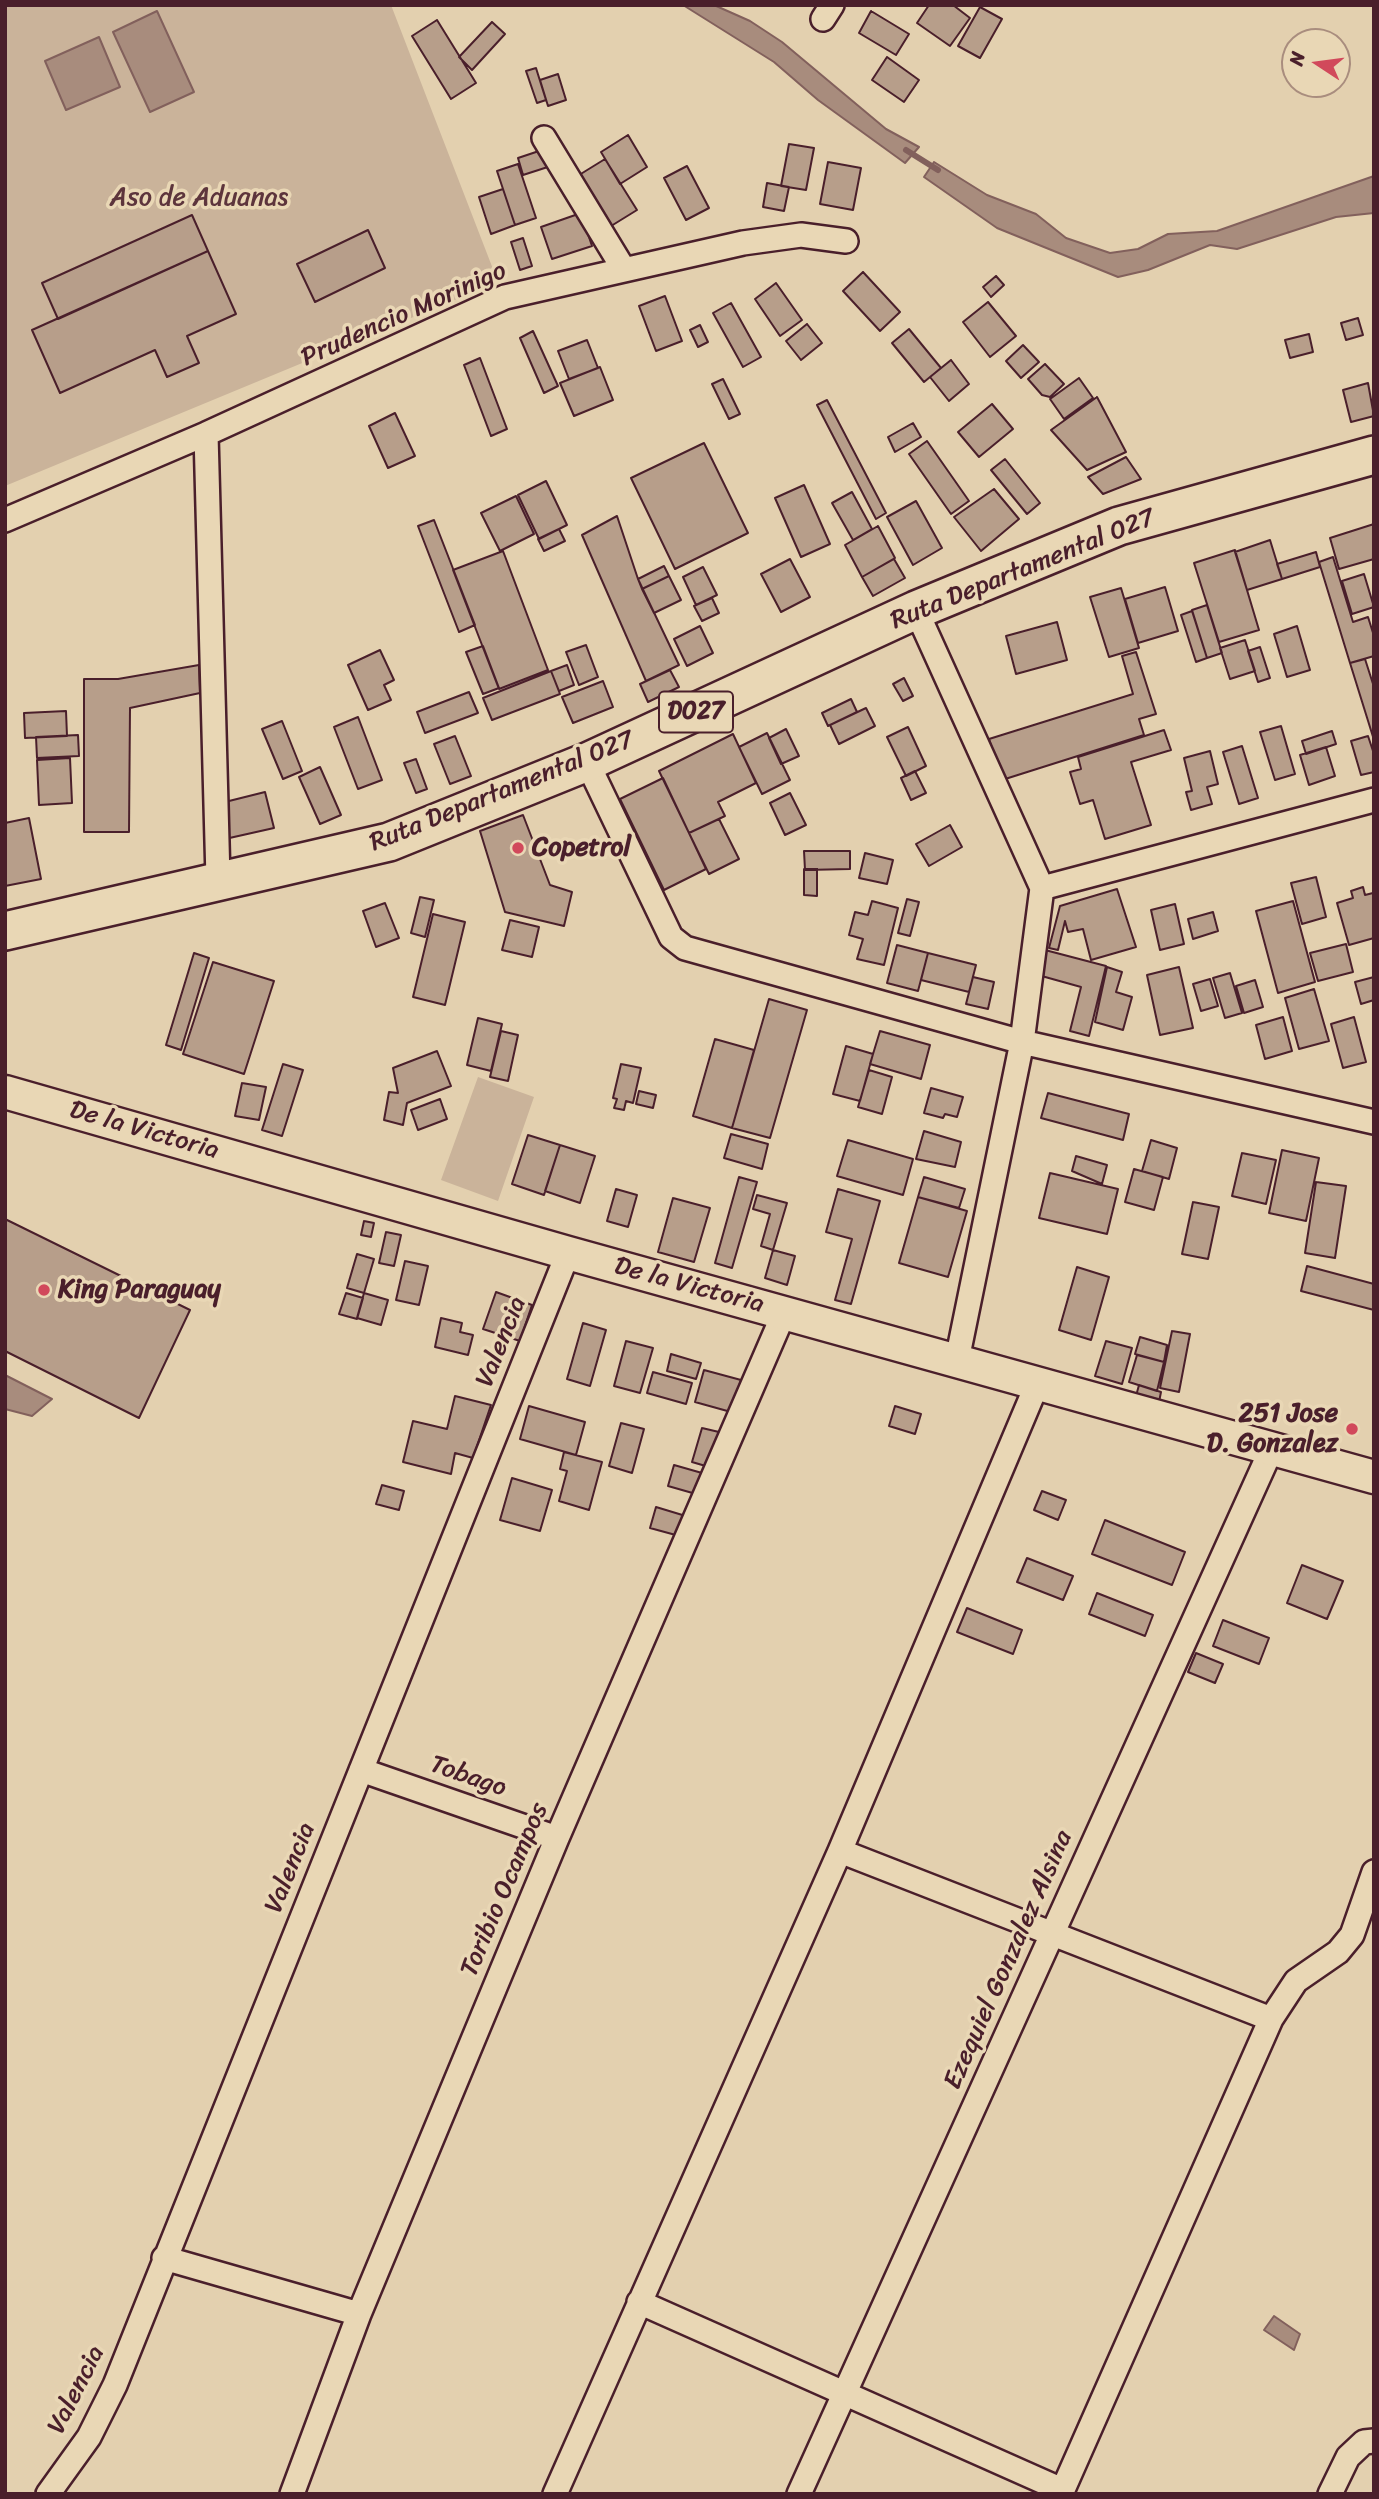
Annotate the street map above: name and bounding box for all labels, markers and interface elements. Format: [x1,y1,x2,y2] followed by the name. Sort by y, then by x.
[1281,28,1351,98] north arrow
[1279,48,1315,69] text: N
[110,182,288,214] park label: Aso de Aduanas
[296,256,512,374] street label: Prudencio Morinigo
[886,503,1160,637] street label: Ruta Departamental 027
[659,692,733,732] road number: D027
[365,725,639,859] street label: Ruta Departamental 027
[532,832,631,864] place label: Copetrol
[510,840,526,856] marker: Copetrol
[66,1095,222,1167] street label: De la Victoria
[611,1251,767,1321] street label: De la Victoria
[58,1274,221,1306] place label: King Paraguay
[36,1282,52,1298] marker: King Paraguay
[470,1292,534,1392] street label: Valencia
[1207,1398,1338,1460] place label: 251 Jose D. Gonzalez
[1344,1421,1360,1437] marker: 251 Jose D. Gonzalez
[426,1749,510,1805] street label: Tobago
[454,1798,556,1982] street label: Toribio Ocampos
[259,1818,323,1918] street label: Valencia
[938,1826,1080,2094] street label: Ezequiel Gonzalez Alsina
[42,2341,112,2439] street label: Valencia

